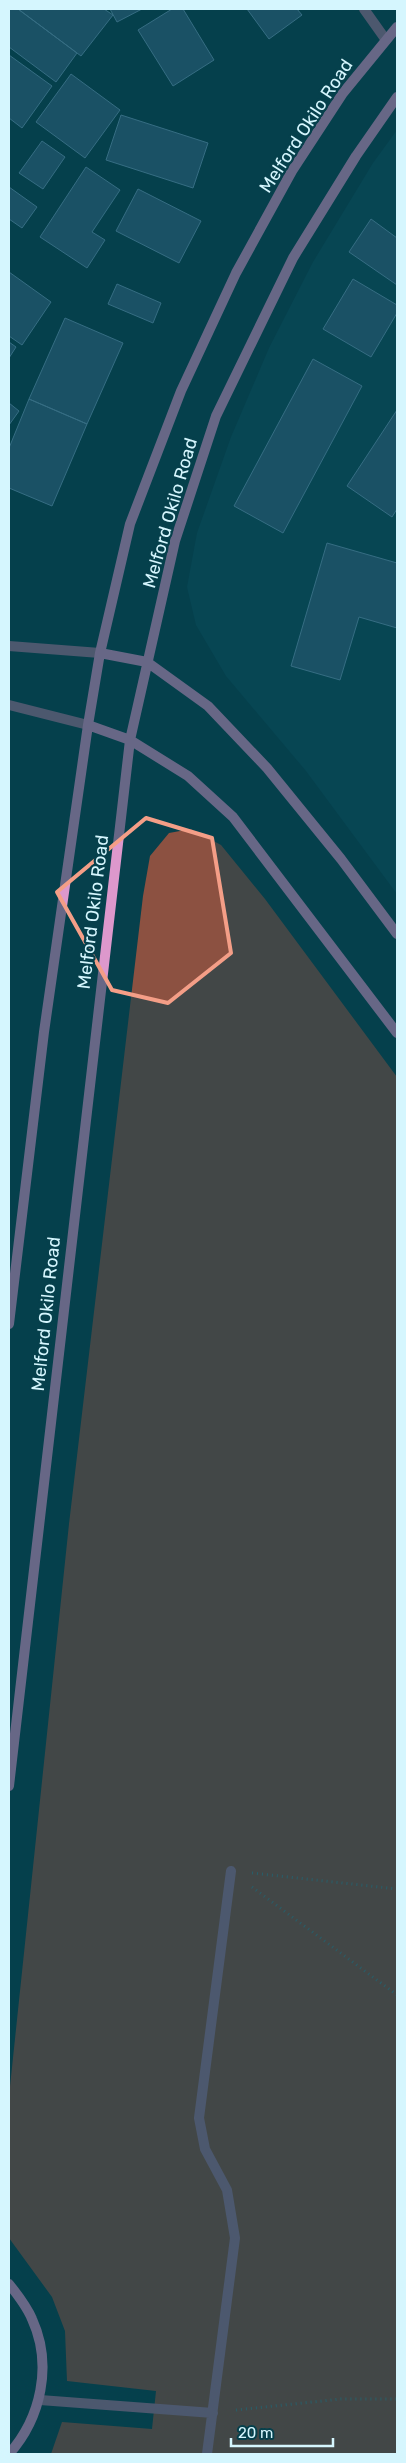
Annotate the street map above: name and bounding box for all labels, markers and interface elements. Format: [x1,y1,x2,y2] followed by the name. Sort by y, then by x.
[255,55,357,197] street label: Melford Okilo Road
[138,435,202,591] street label: Melford Okilo Road
[73,834,113,990] street label: Melford Okilo Road
[27,1236,65,1392] street label: Melford Okilo Road
[231,2416,334,2448] scale bar
[238,2424,273,2442] text: 20 m

